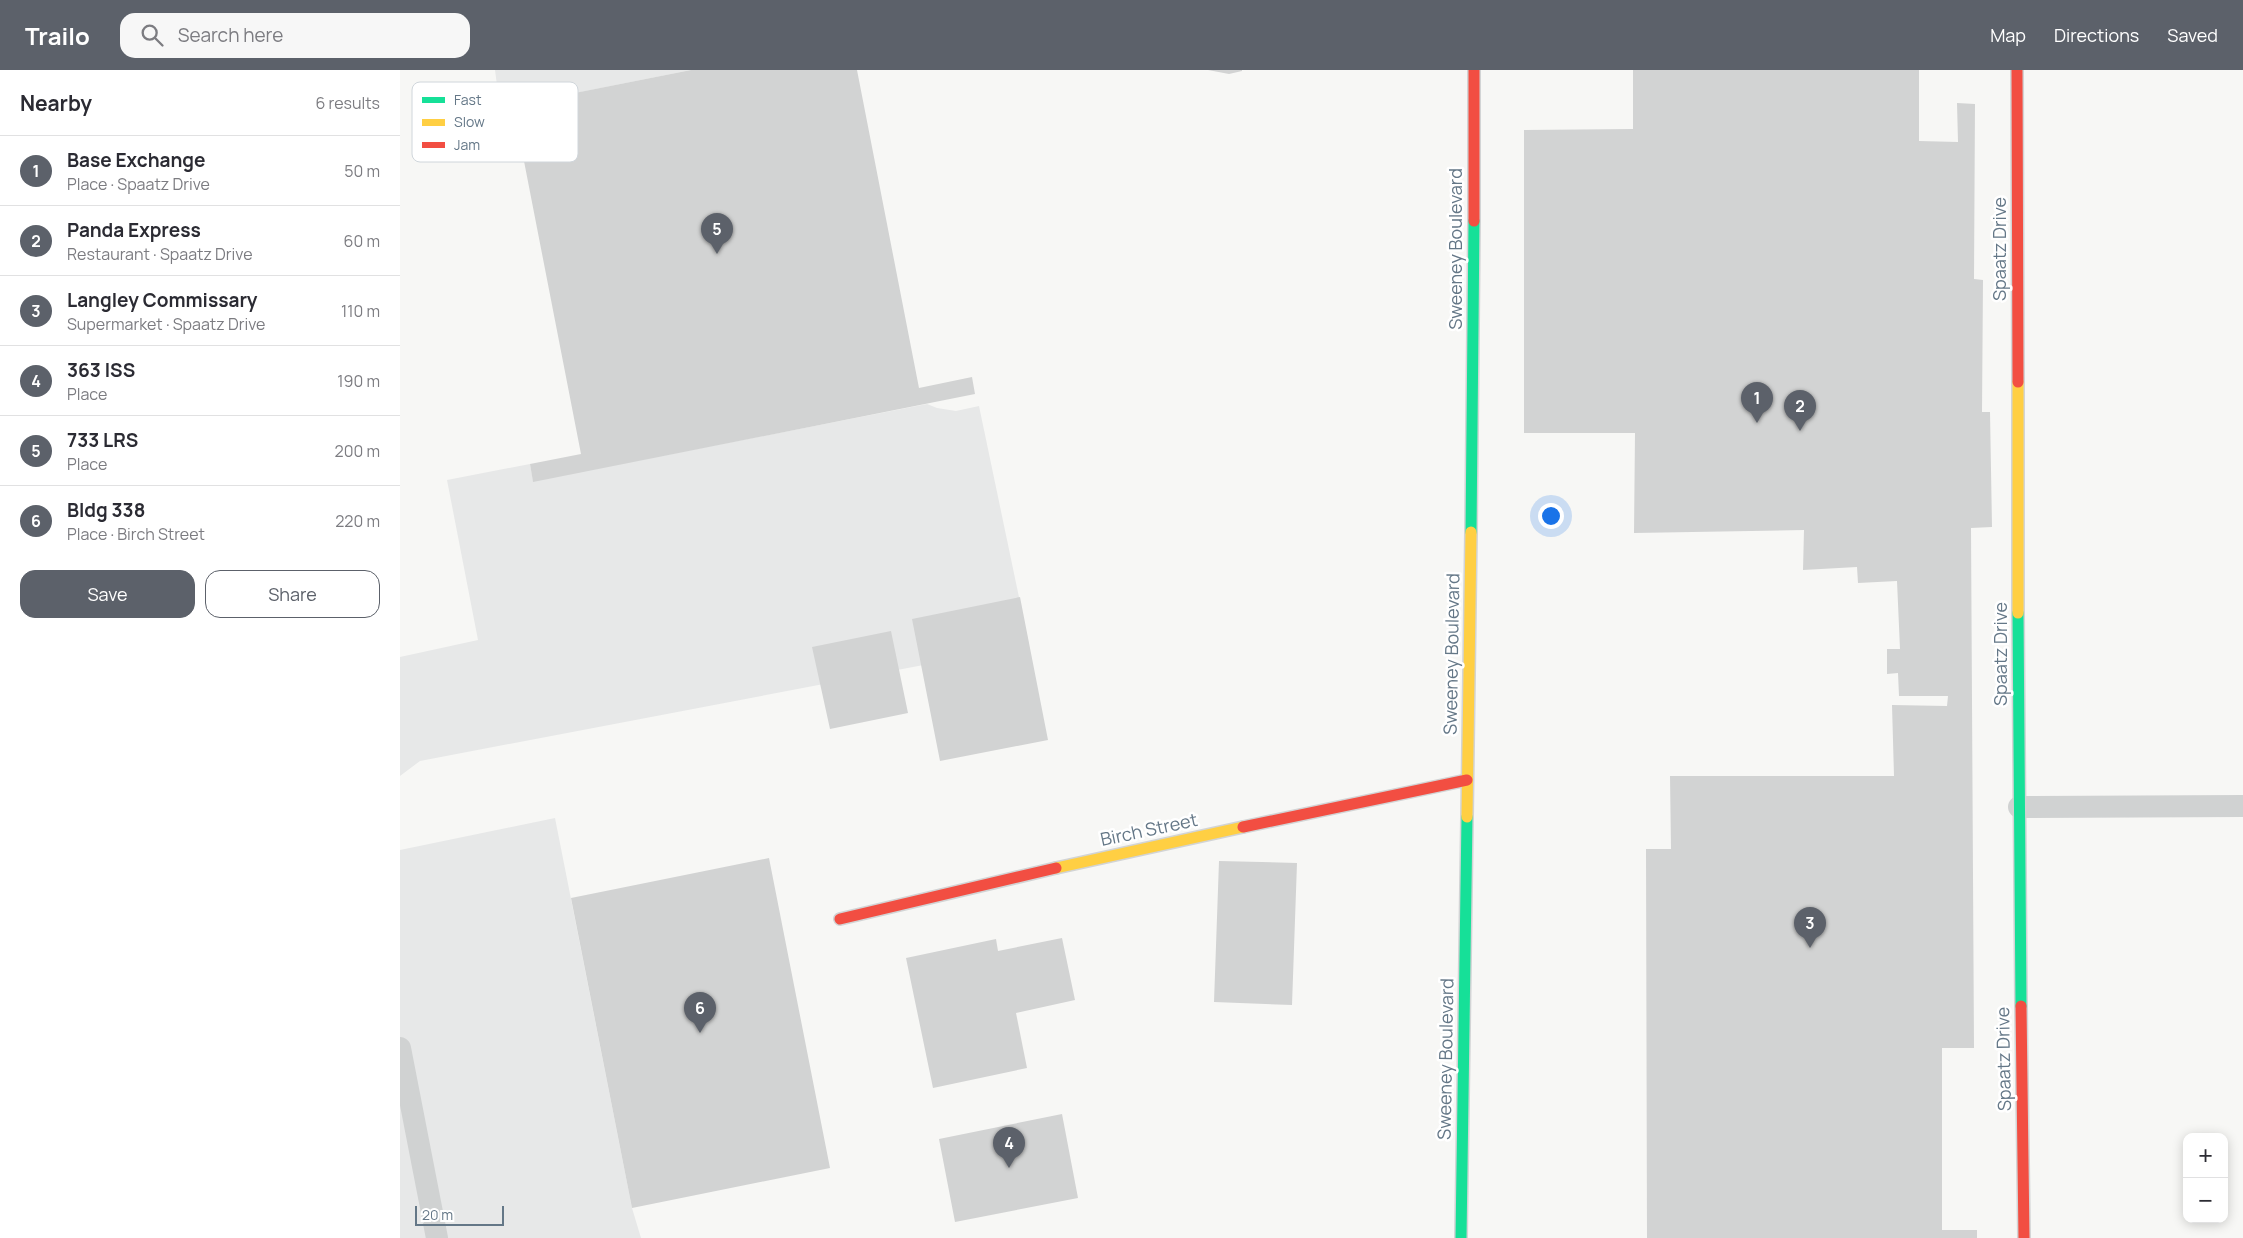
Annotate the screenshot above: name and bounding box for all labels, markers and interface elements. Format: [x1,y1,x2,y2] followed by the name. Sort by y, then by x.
[120,13,470,58] search box
[25,19,90,52] text: Trailo
[138,21,166,49] icon: search
[178,22,283,48] text: Search here
[1990,23,2026,47] text: Map
[2054,23,2139,47] text: Directions
[2167,23,2218,47] text: Saved
[412,82,578,162] legend
[20,89,92,117] text: Nearby
[454,90,482,109] text: Fast
[315,92,380,114] text: 6 results
[454,112,485,131] text: Slow
[454,135,480,154] text: Jam
[67,147,206,173] text: Base Exchange
[32,160,40,182] text: 1
[344,160,380,182] text: 50 m
[1443,168,1467,330] street label: Sweeney Boulevard
[67,173,210,195] text: Place · Spaatz Drive
[1987,197,2011,301] street label: Spaatz Drive
[701,213,733,254] pin: 5
[67,217,201,243] text: Panda Express
[31,230,41,252] text: 2
[344,230,380,252] text: 60 m
[67,243,253,265] text: Restaurant · Spaatz Drive
[67,287,257,313] text: Langley Commissary
[31,300,41,322] text: 3
[341,300,380,322] text: 110 m
[67,313,265,335] text: Supermarket · Spaatz Drive
[67,357,135,383] text: 363 ISS
[31,370,41,392] text: 4
[337,370,380,392] text: 190 m
[1741,382,1773,423] pin: 1
[67,383,107,405] text: Place
[1784,390,1816,431] pin: 2
[67,427,138,453] text: 733 LRS
[31,440,41,462] text: 5
[335,440,380,462] text: 200 m
[67,453,107,475] text: Place
[67,497,145,523] text: Bldg 338
[1538,503,1564,529] your location
[31,510,41,532] text: 6
[335,510,380,532] text: 220 m
[67,523,205,545] text: Place · Birch Street
[20,570,195,618] button: Save
[205,570,380,618] button: Share
[1438,573,1464,735] street label: Sweeney Boulevard
[1988,602,2012,706] street label: Spaatz Drive
[1098,807,1200,851] street label: Birch Street
[1794,907,1826,948] pin: 3
[1432,978,1458,1140] street label: Sweeney Boulevard
[684,992,716,1033] pin: 6
[1990,1007,2016,1111] street label: Spaatz Drive
[993,1127,1025,1168] pin: 4
[2183,1133,2228,1223] map controls
[2183,1133,2228,1178] button: +
[2183,1178,2228,1223] button: −
[415,1203,504,1226] scale bar
[422,1205,453,1224] text: 20 m

